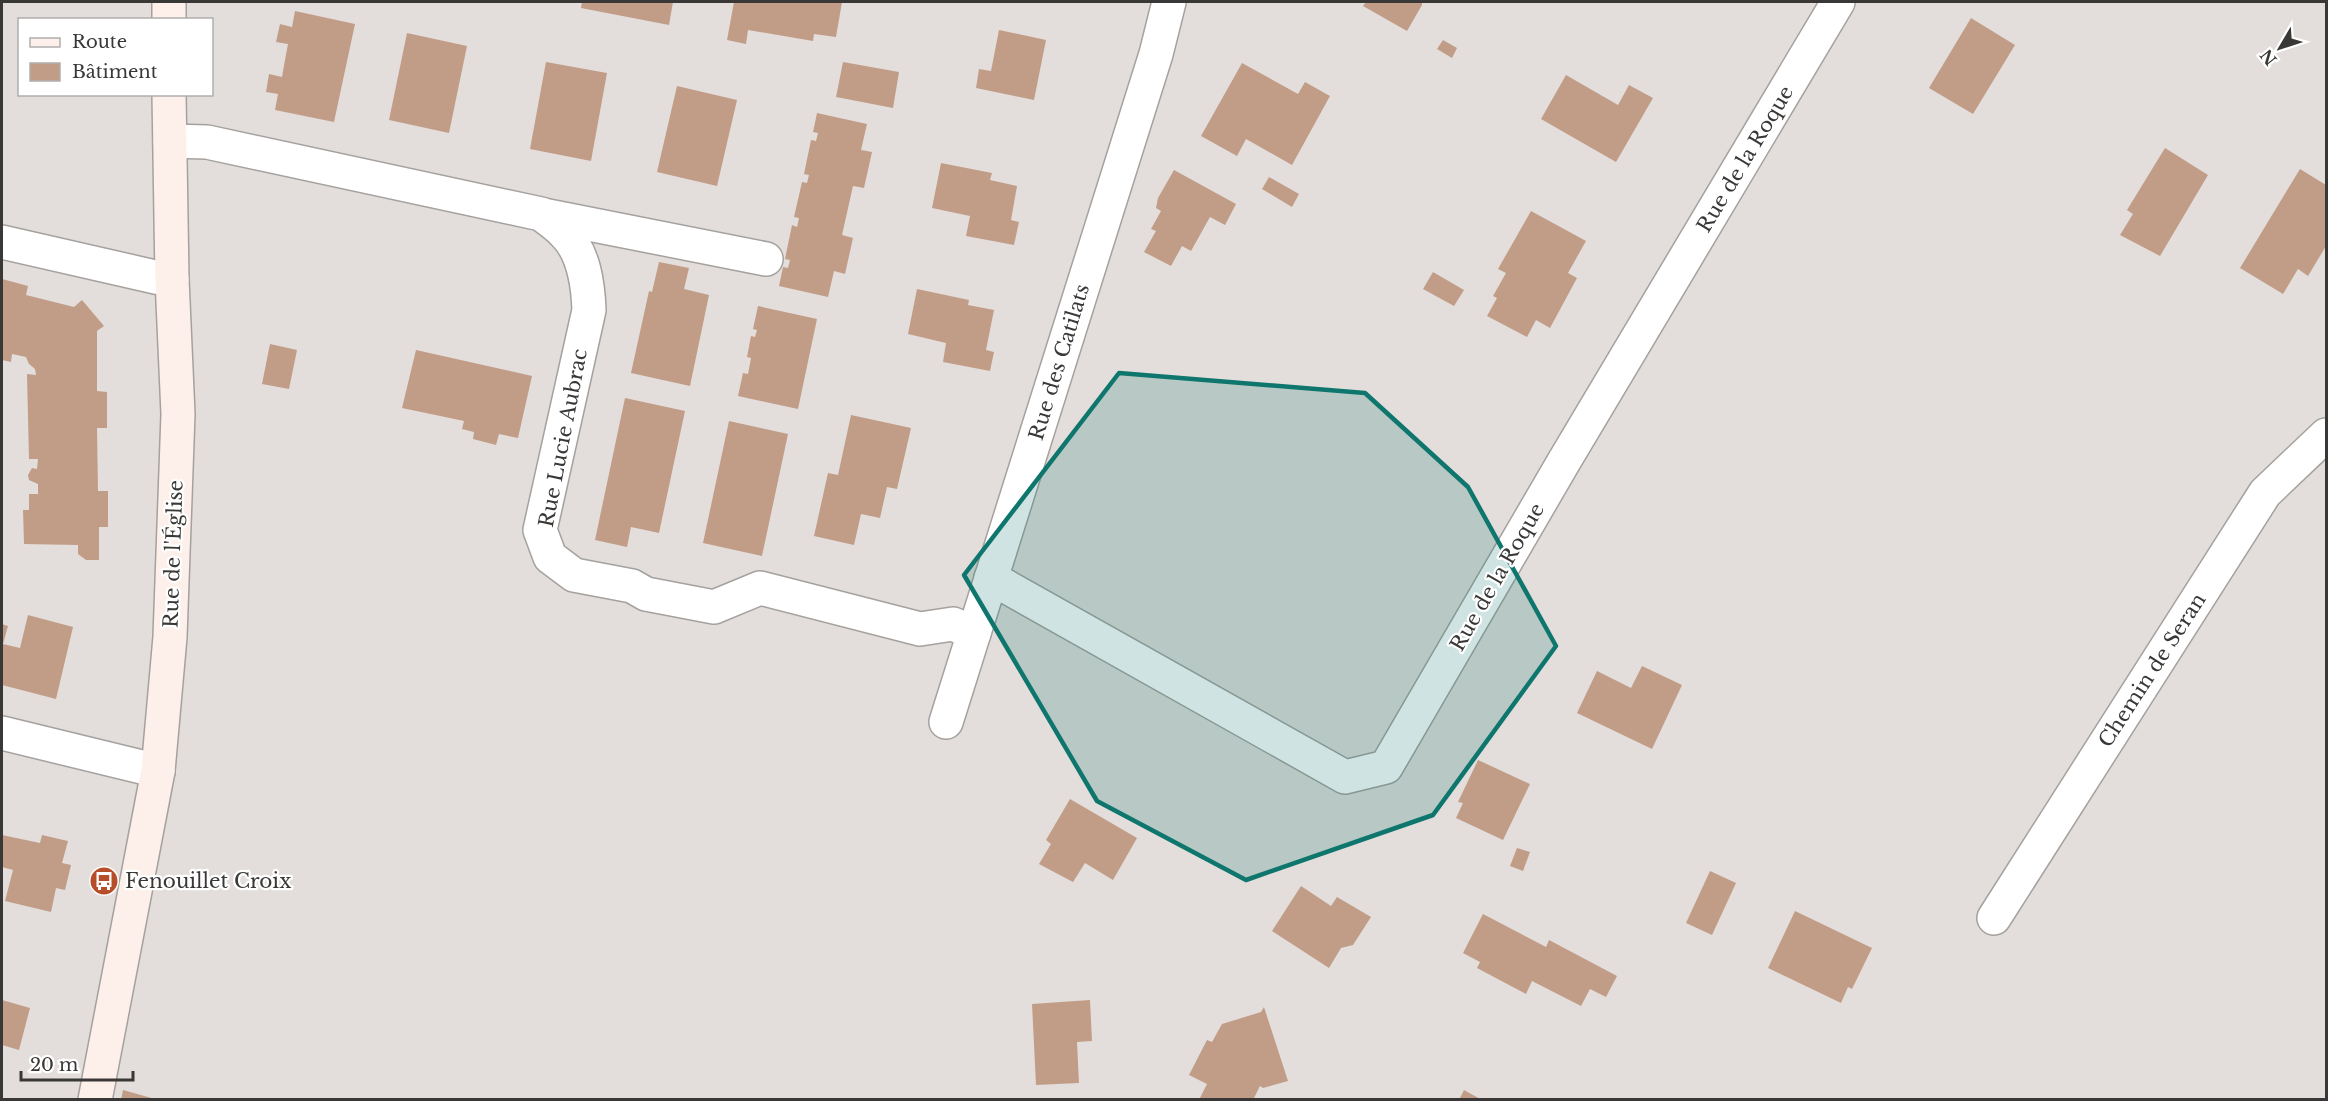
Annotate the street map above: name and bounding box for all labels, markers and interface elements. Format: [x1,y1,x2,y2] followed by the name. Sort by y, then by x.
[18,18,213,96] legend
[2250,18,2310,78] north arrow
[72,31,127,53] text: Route
[2256,45,2281,70] text: N
[72,61,158,83] text: Bâtiment
[1692,81,1798,237] street label: Rue de la Roque
[1024,281,1094,443] street label: Rue des Catilats
[534,346,592,529] street label: Rue Lucie Aubrac
[157,479,188,628] street label: Rue de l'Église
[1445,499,1549,655] street label: Rue de la Roque
[2093,588,2211,751] street label: Chemin de Seran
[88,865,120,897] bus stop icon: Fenouillet Croix
[125,869,291,893] place label: Fenouillet Croix
[21,1044,134,1082] scale bar
[30,1054,78,1076] text: 20 m

